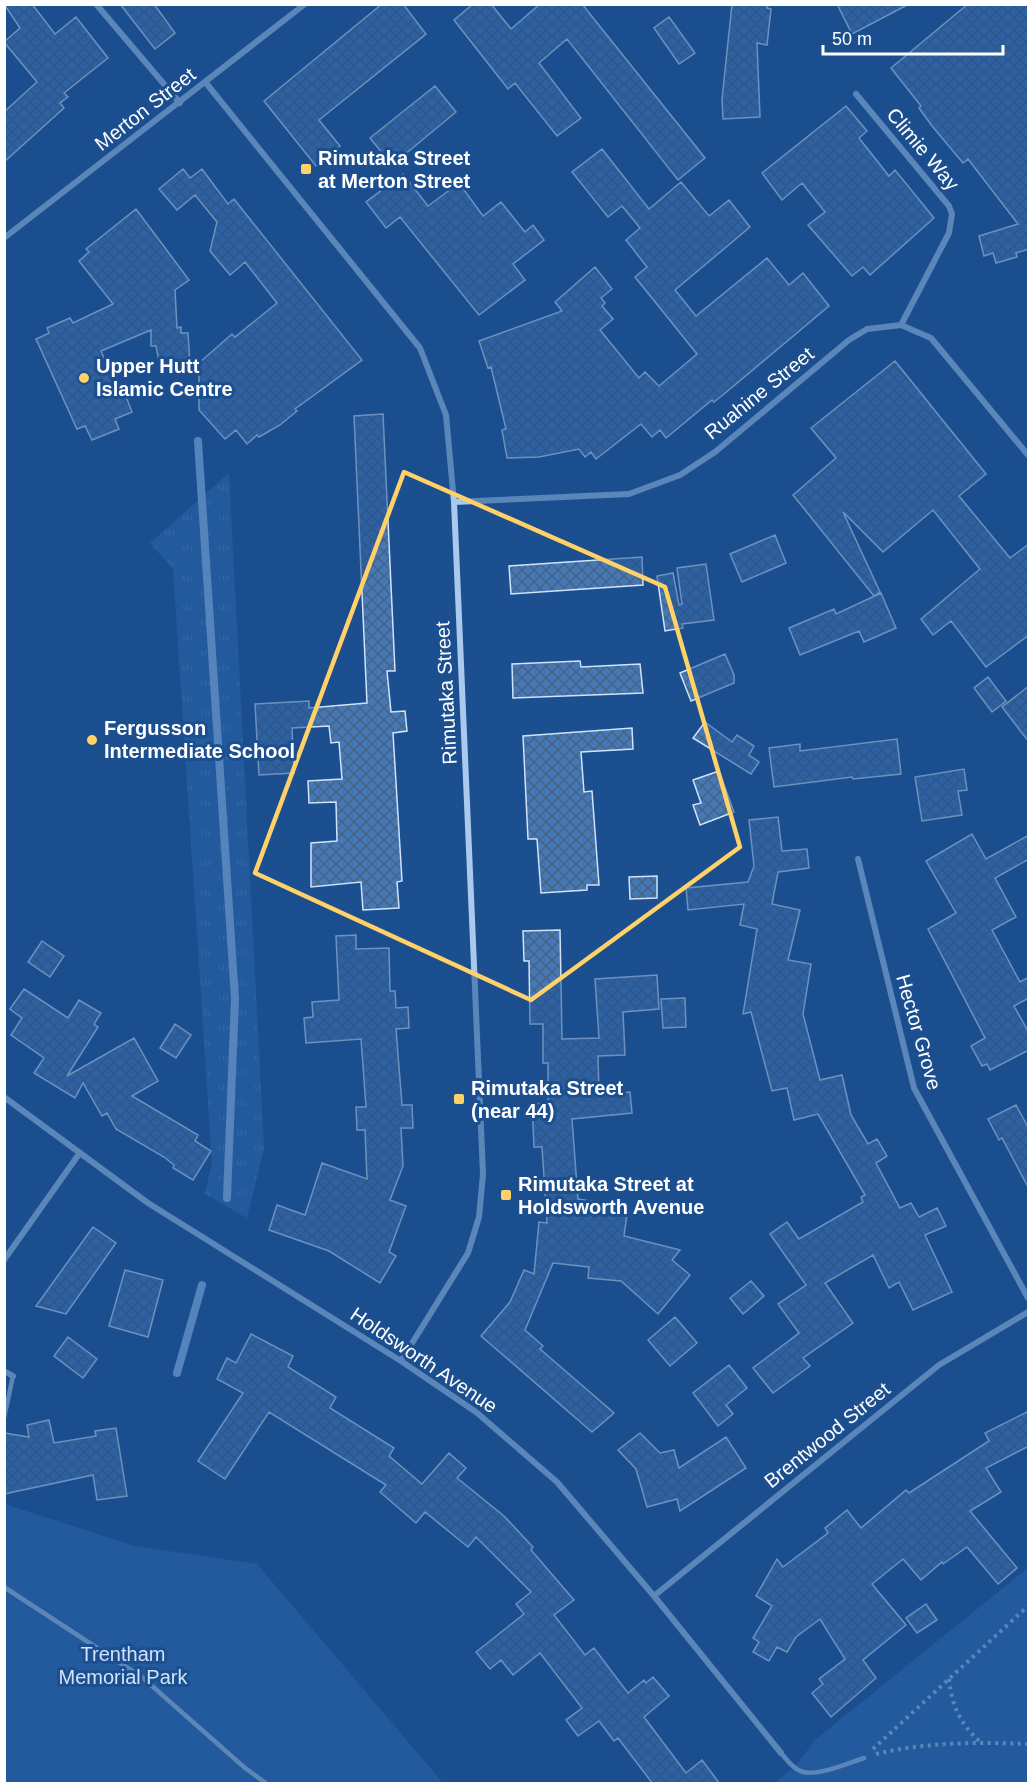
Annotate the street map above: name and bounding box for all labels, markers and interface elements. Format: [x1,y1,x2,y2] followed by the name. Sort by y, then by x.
[823,18,1003,56] scale bar
[832,29,872,49] text: 50 m
[90,63,200,155] street label: Merton Street
[882,103,964,195] street label: Climie Way
[318,147,471,192] place label: Rimutaka Street at Merton Street
[299,162,313,176] marker: Rimutaka Street at Merton Street
[700,342,818,444] street label: Ruahine Street
[96,355,233,400] place label: Upper Hutt Islamic Centre
[77,371,91,385] marker: Upper Hutt Islamic Centre
[431,620,461,765] street label: Rimutaka Street
[104,717,295,762] place label: Fergusson Intermediate School
[85,733,99,747] marker: Fergusson Intermediate School
[892,972,946,1092] street label: Hector Grove
[471,1077,624,1122] place label: Rimutaka Street (near 44)
[452,1092,466,1106] marker: Rimutaka Street (near 44)
[518,1173,704,1218] place label: Rimutaka Street at Holdsworth Avenue
[499,1188,513,1202] marker: Rimutaka Street at Holdsworth Avenue
[347,1303,501,1417] street label: Holdsworth Avenue
[760,1378,894,1492] street label: Brentwood Street
[59,1643,188,1688] park label: Trentham Memorial Park

